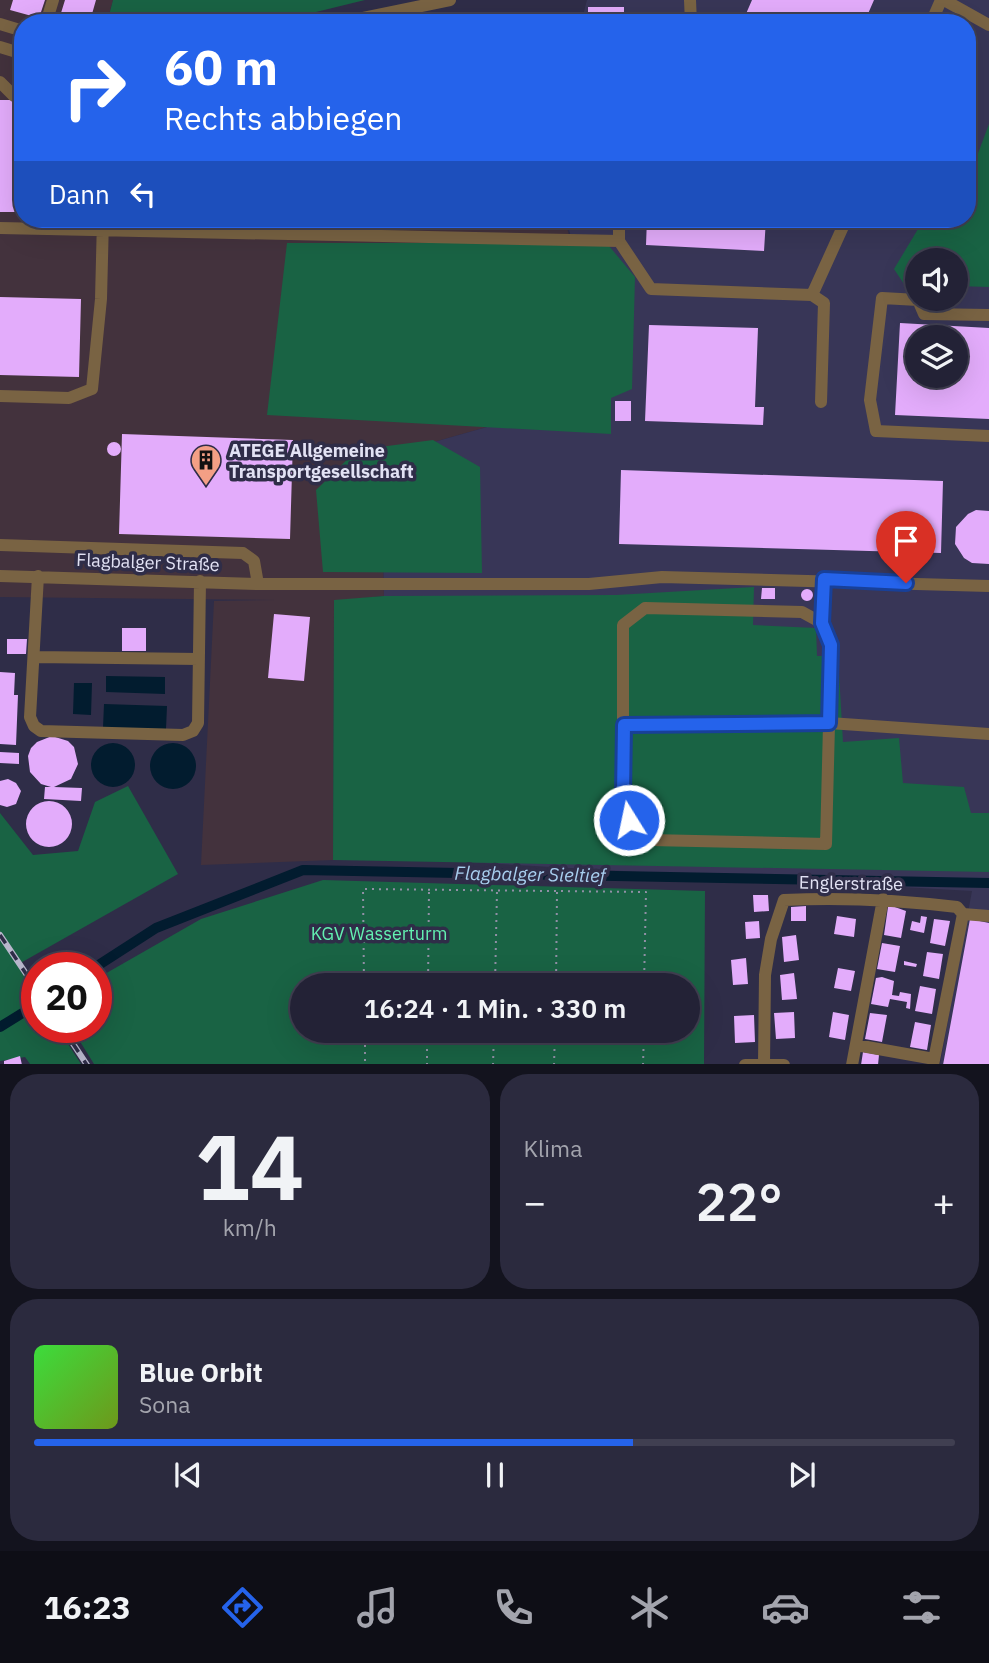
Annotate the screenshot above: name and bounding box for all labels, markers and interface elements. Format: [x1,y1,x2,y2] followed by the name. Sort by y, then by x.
[164,35,278,98] text: 60 m
[49,42,140,133] icon: right
[164,97,402,139] text: Rechts abbiegen
[124,175,162,213] icon: left
[49,177,110,211] text: Dann
[905,248,968,388] map controls
[905,248,968,311] button: sound
[905,325,968,388] button: layers
[229,439,414,483] place label: ATEGE Allgemeine Transportgesellschaft
[189,443,223,487] building icon: ATEGE Allgemeine Transportgesellschaft
[876,511,936,583] pin
[887,522,925,560] icon: arrive
[76,548,220,576] street label: Flagbalger Straße
[592,783,666,857] position arrow
[454,861,608,887] water label: Flagbalger Sieltief
[799,871,903,895] street label: Englerstraße
[311,922,447,945] park label: KGV Wasserturm
[21,952,112,1043] speed limit sign: 20
[364,991,626,1025] text: 16:24 · 1 Min. · 330 m
[195,1107,304,1225] text: 14
[524,1133,582,1163] text: Klima
[696,1168,783,1235] text: 22°
[524,1177,546,1226] text: −
[932,1177,955,1226] text: +
[223,1212,277,1242] text: km/h
[139,1355,263,1389] text: Blue Orbit
[139,1389,191,1419] text: Sona
[169,1456,207,1494] icon: previous
[476,1456,514,1494] icon: pause
[783,1456,821,1494] icon: next
[218,1583,267,1632] icon: directions
[353,1583,402,1632] icon: music
[489,1583,538,1632] icon: phone
[625,1583,674,1632] icon: climate
[761,1583,810,1632] icon: car
[897,1583,946,1632] icon: filters
[43,1586,131,1628] text: 16:23

